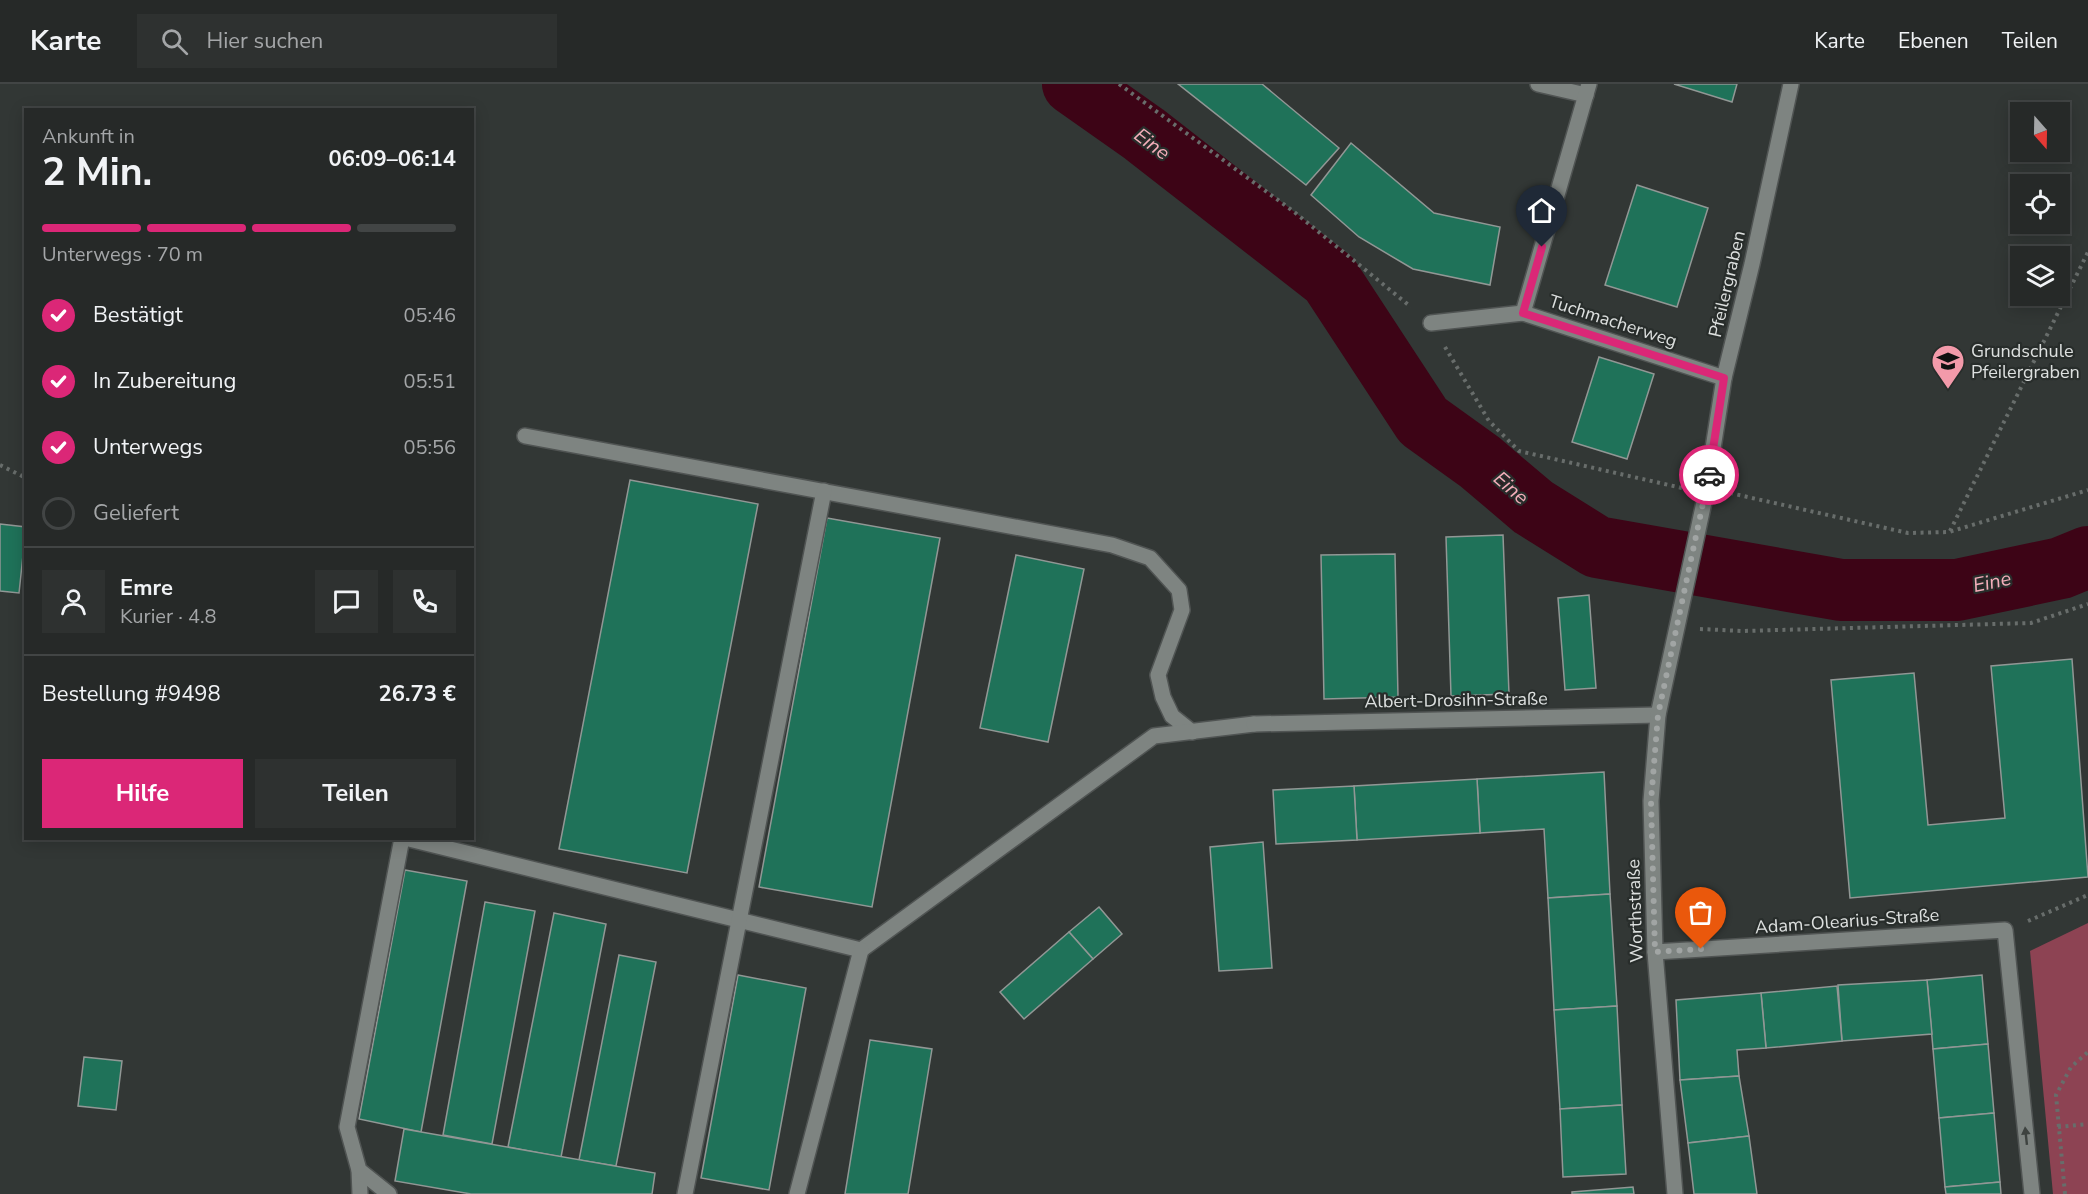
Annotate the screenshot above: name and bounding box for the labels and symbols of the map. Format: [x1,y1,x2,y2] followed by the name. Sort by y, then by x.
[2010,102,2070,162] north arrow
[1129,122,1176,167] water label: Eine
[1516,185,1567,247] pin
[1703,228,1751,340] street label: Pfeilergraben
[1546,289,1680,353] street label: Tuchmacherweg
[1971,339,2080,384] place label: Grundschule Pfeilergraben
[1930,343,1966,390] school or university icon: Grundschule Pfeilergraben
[1679,445,1739,505] courier
[1488,465,1535,511] water label: Eine
[1970,565,2014,599] water label: Eine
[1364,686,1548,714] street label: Albert-Drosihn-Straße
[1621,859,1649,963] street label: Worthstraße
[1675,887,1726,949] pin
[1754,903,1940,939] street label: Adam-Olearius-Straße
[2021,1126,2031,1145] one-way arrow

